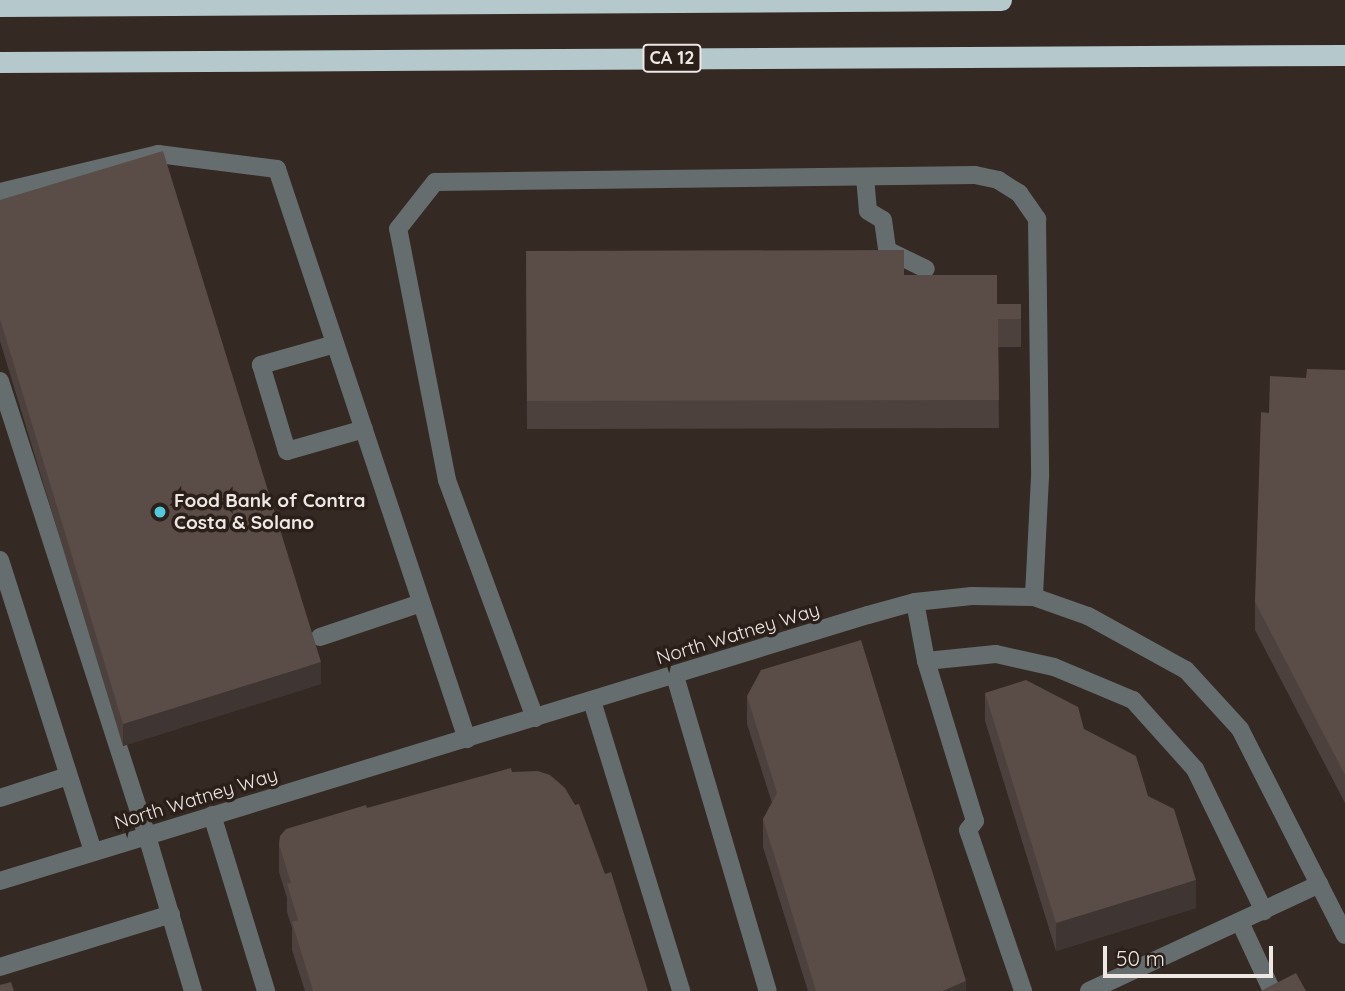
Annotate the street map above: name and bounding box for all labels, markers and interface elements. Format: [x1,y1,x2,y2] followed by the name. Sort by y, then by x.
[642,44,702,72] road number: CA 12
[174,490,365,534] place label: Food Bank of Contra Costa & Solano
[152,504,168,520] marker: Food Bank of Contra Costa & Solano
[654,598,822,670] street label: North Watney Way
[112,763,280,835] street label: North Watney Way
[1107,932,1277,976] scale bar
[1116,945,1165,971] text: 50 m

